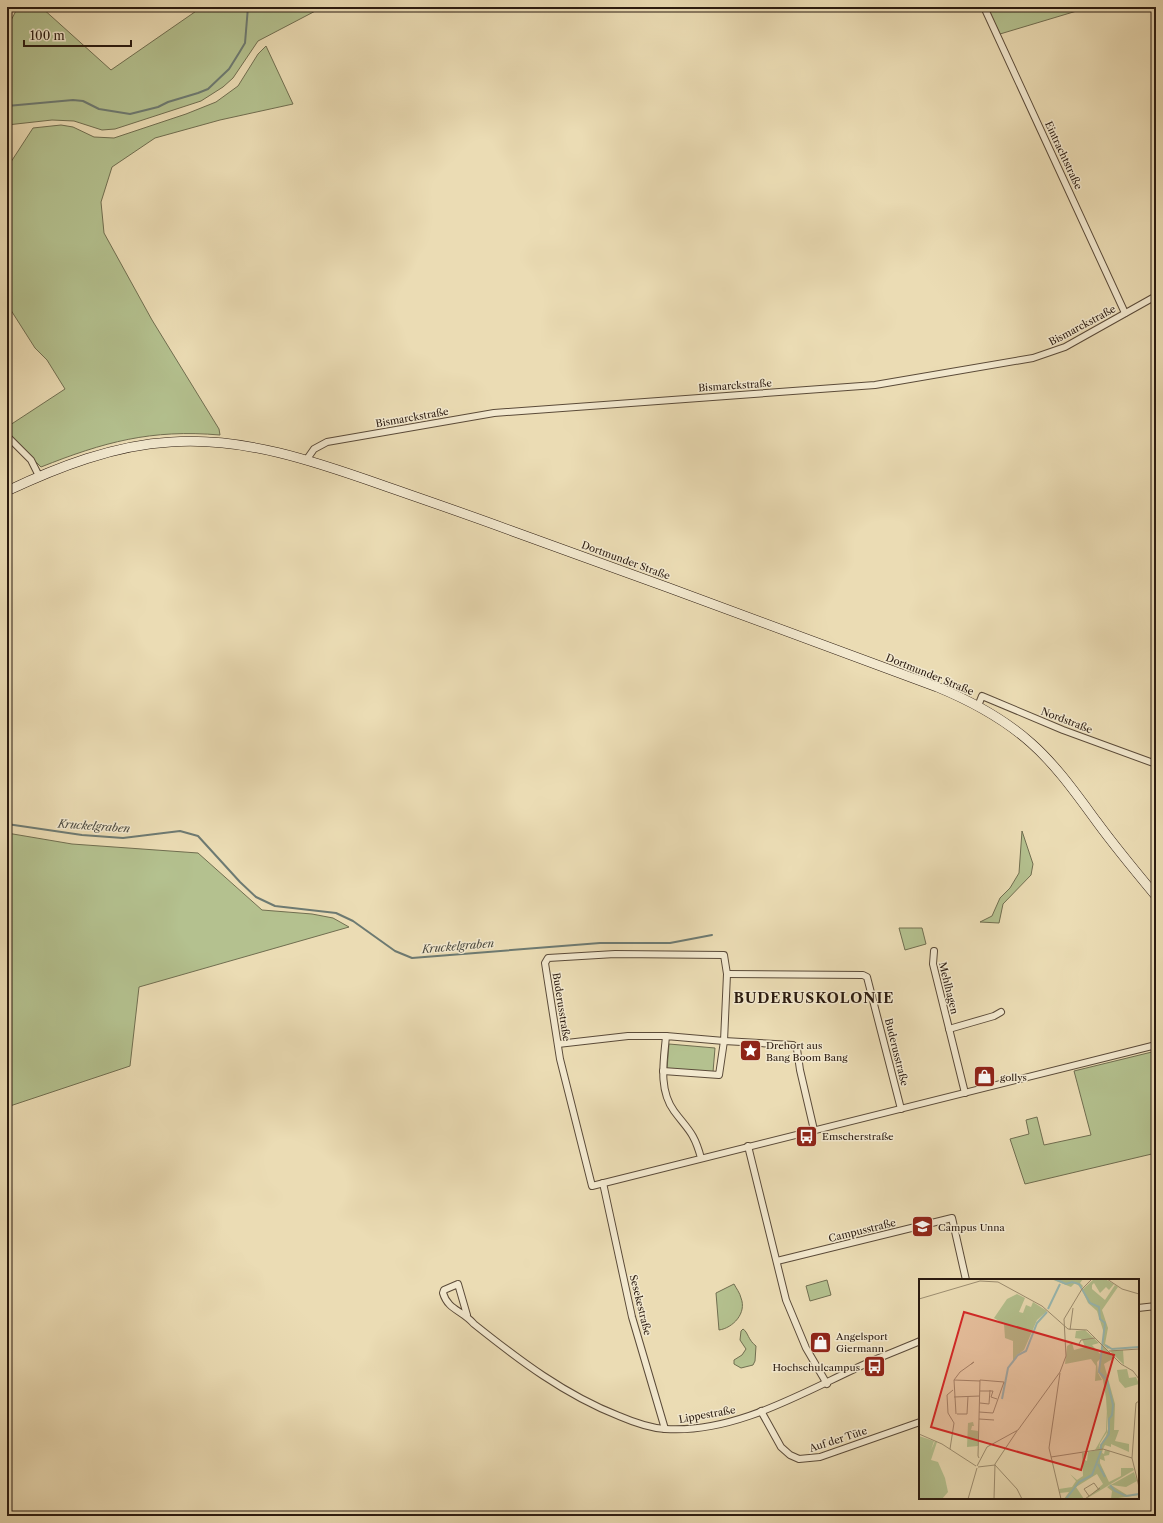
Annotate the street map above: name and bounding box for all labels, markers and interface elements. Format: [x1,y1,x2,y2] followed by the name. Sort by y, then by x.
[24,22,131,48] scale bar
[30,28,65,43] text: 100 m
[1042,119,1085,192] street label: Eintrachtstraße
[1047,302,1118,349] street label: Bismarckstraße
[698,376,773,395] street label: Bismarckstraße
[375,405,450,430] street label: Bismarckstraße
[580,538,672,583] street label: Dortmunder Straße
[884,651,976,698] street label: Dortmunder Straße
[1039,705,1095,736] street label: Nordstraße
[56,816,131,836] water label: Kruckelgraben
[420,936,495,956] water label: Kruckelgraben
[936,961,961,1016] street label: Mehlhagen
[550,972,573,1043] street label: Buderusstraße
[734,989,894,1007] district label: BUDERUSKOLONIE
[882,1017,911,1088] street label: Buderusstraße
[738,1038,764,1064] place icon: Drehort aus Bang Boom Bang
[766,1039,848,1064] place label: Drehort aus Bang Boom Bang
[971,1064,997,1090] shop icon: gollys
[1000,1071,1027,1084] place label: gollys
[793,1123,819,1149] bus stop icon: Emscherstraße
[822,1130,894,1143] place label: Emscherstraße
[909,1214,935,1240] school or university icon: Campus Unna
[827,1216,897,1245] street label: Campusstraße
[938,1221,1006,1234] place label: Campus Unna
[627,1273,654,1337] street label: Sesekestraße
[919,1279,1139,1499] inset map
[808,1329,834,1355] shop icon: Angelsport Giermann
[835,1330,888,1355] place label: Angelsport Giermann
[862,1354,888,1380] bus stop icon: Hochschulcampus
[773,1361,860,1374] place label: Hochschulcampus
[678,1403,737,1426] street label: Lippestraße
[807,1424,869,1455] street label: Auf der Tüte

